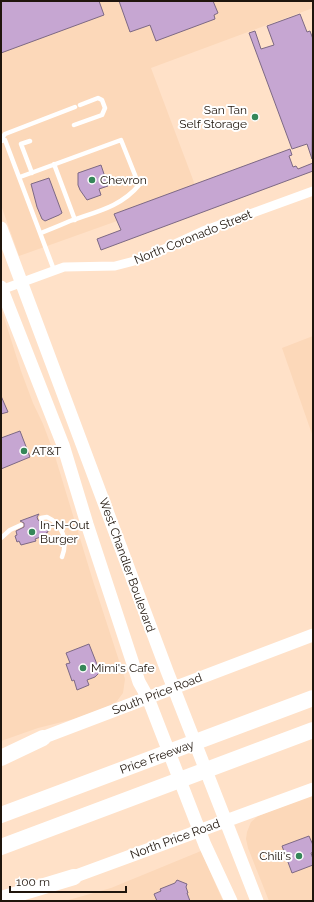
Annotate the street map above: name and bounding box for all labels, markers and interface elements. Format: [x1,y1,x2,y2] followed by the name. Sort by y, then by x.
[179,103,247,131] place label: San Tan Self Storage
[250,112,260,122] marker: San Tan Self Storage
[100,173,147,187] place label: Chevron
[87,175,97,185] marker: Chevron
[132,207,254,267] street label: North Coronado Street
[32,444,62,458] place label: AT&T
[19,446,29,456] marker: AT&T
[96,496,158,634] street label: West Chandler Boulevard
[40,518,90,546] place label: In-N-Out Burger
[27,527,37,537] marker: In-N-Out Burger
[91,661,154,675] place label: Mimi's Cafe
[78,663,88,673] marker: Mimi's Cafe
[110,670,204,718] street label: South Price Road
[118,737,196,777] street label: Price Freeway
[128,816,222,862] street label: North Price Road
[259,849,291,863] place label: Chili's
[294,851,304,861] marker: Chili's
[10,868,126,894] scale bar
[16,875,50,889] text: 100 m

